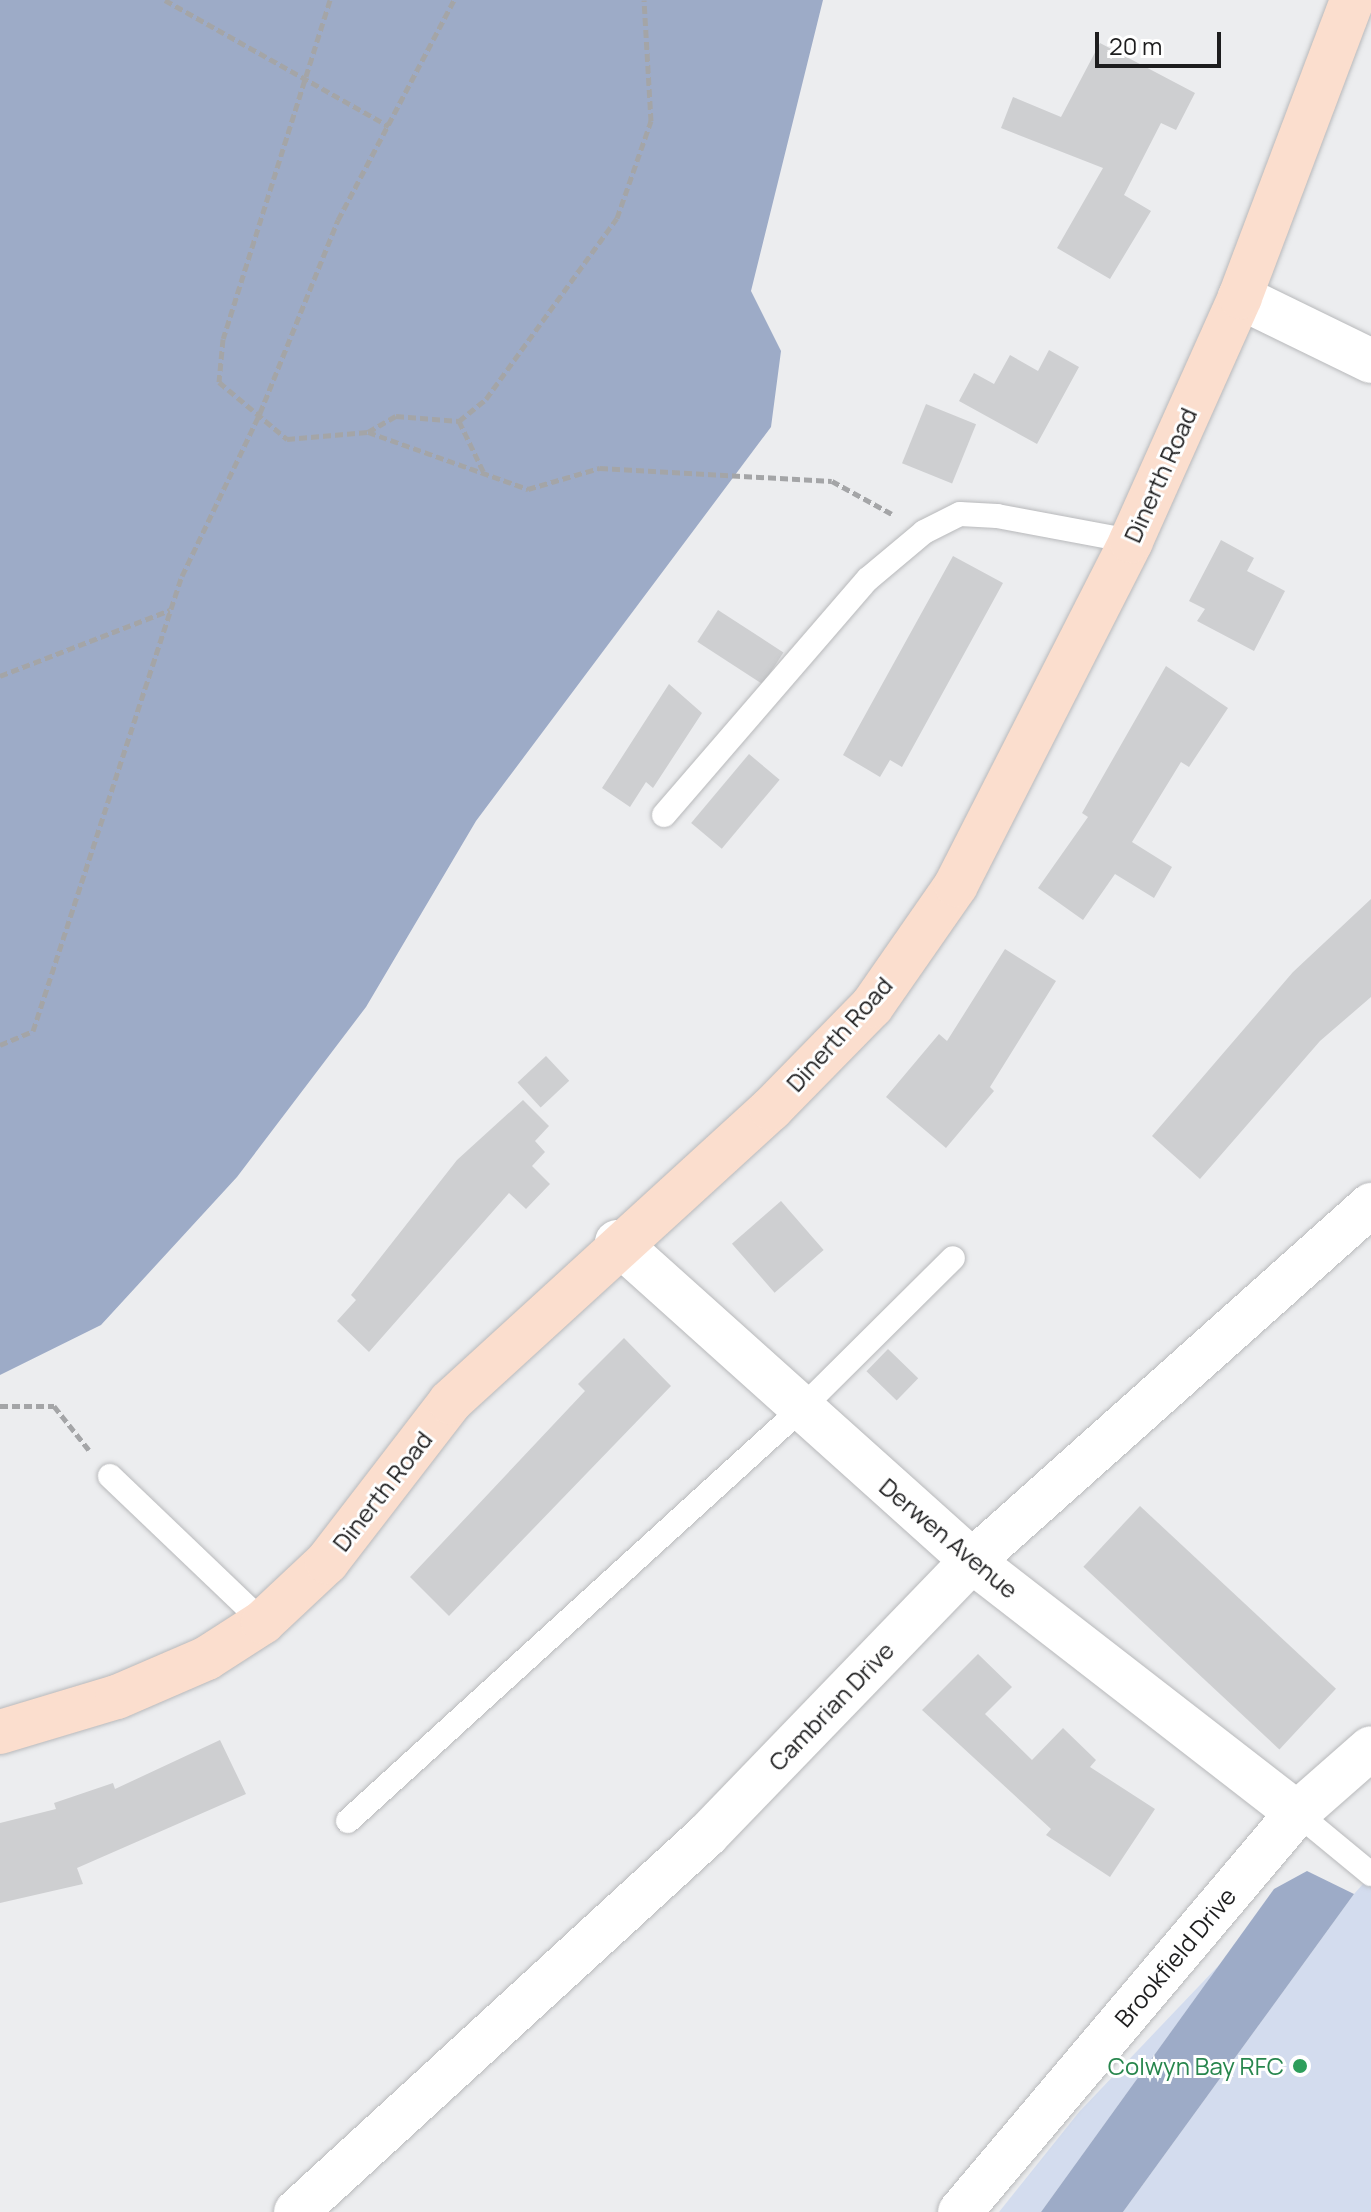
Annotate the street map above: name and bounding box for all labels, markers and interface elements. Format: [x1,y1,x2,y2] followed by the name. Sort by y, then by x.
[1099,16,1225,66] scale bar
[1109,29,1162,62] text: 20 m
[1118,403,1202,547] street label: Dinerth Road
[780,971,898,1097] street label: Dinerth Road
[326,1425,438,1557] street label: Dinerth Road
[874,1472,1024,1604] street label: Derwen Avenue
[762,1636,900,1776] street label: Cambrian Drive
[1108,1882,1242,2032] street label: Brookfield Drive
[1108,2052,1284,2080] place label: Colwyn Bay RFC
[1291,2057,1309,2075] marker: Colwyn Bay RFC

